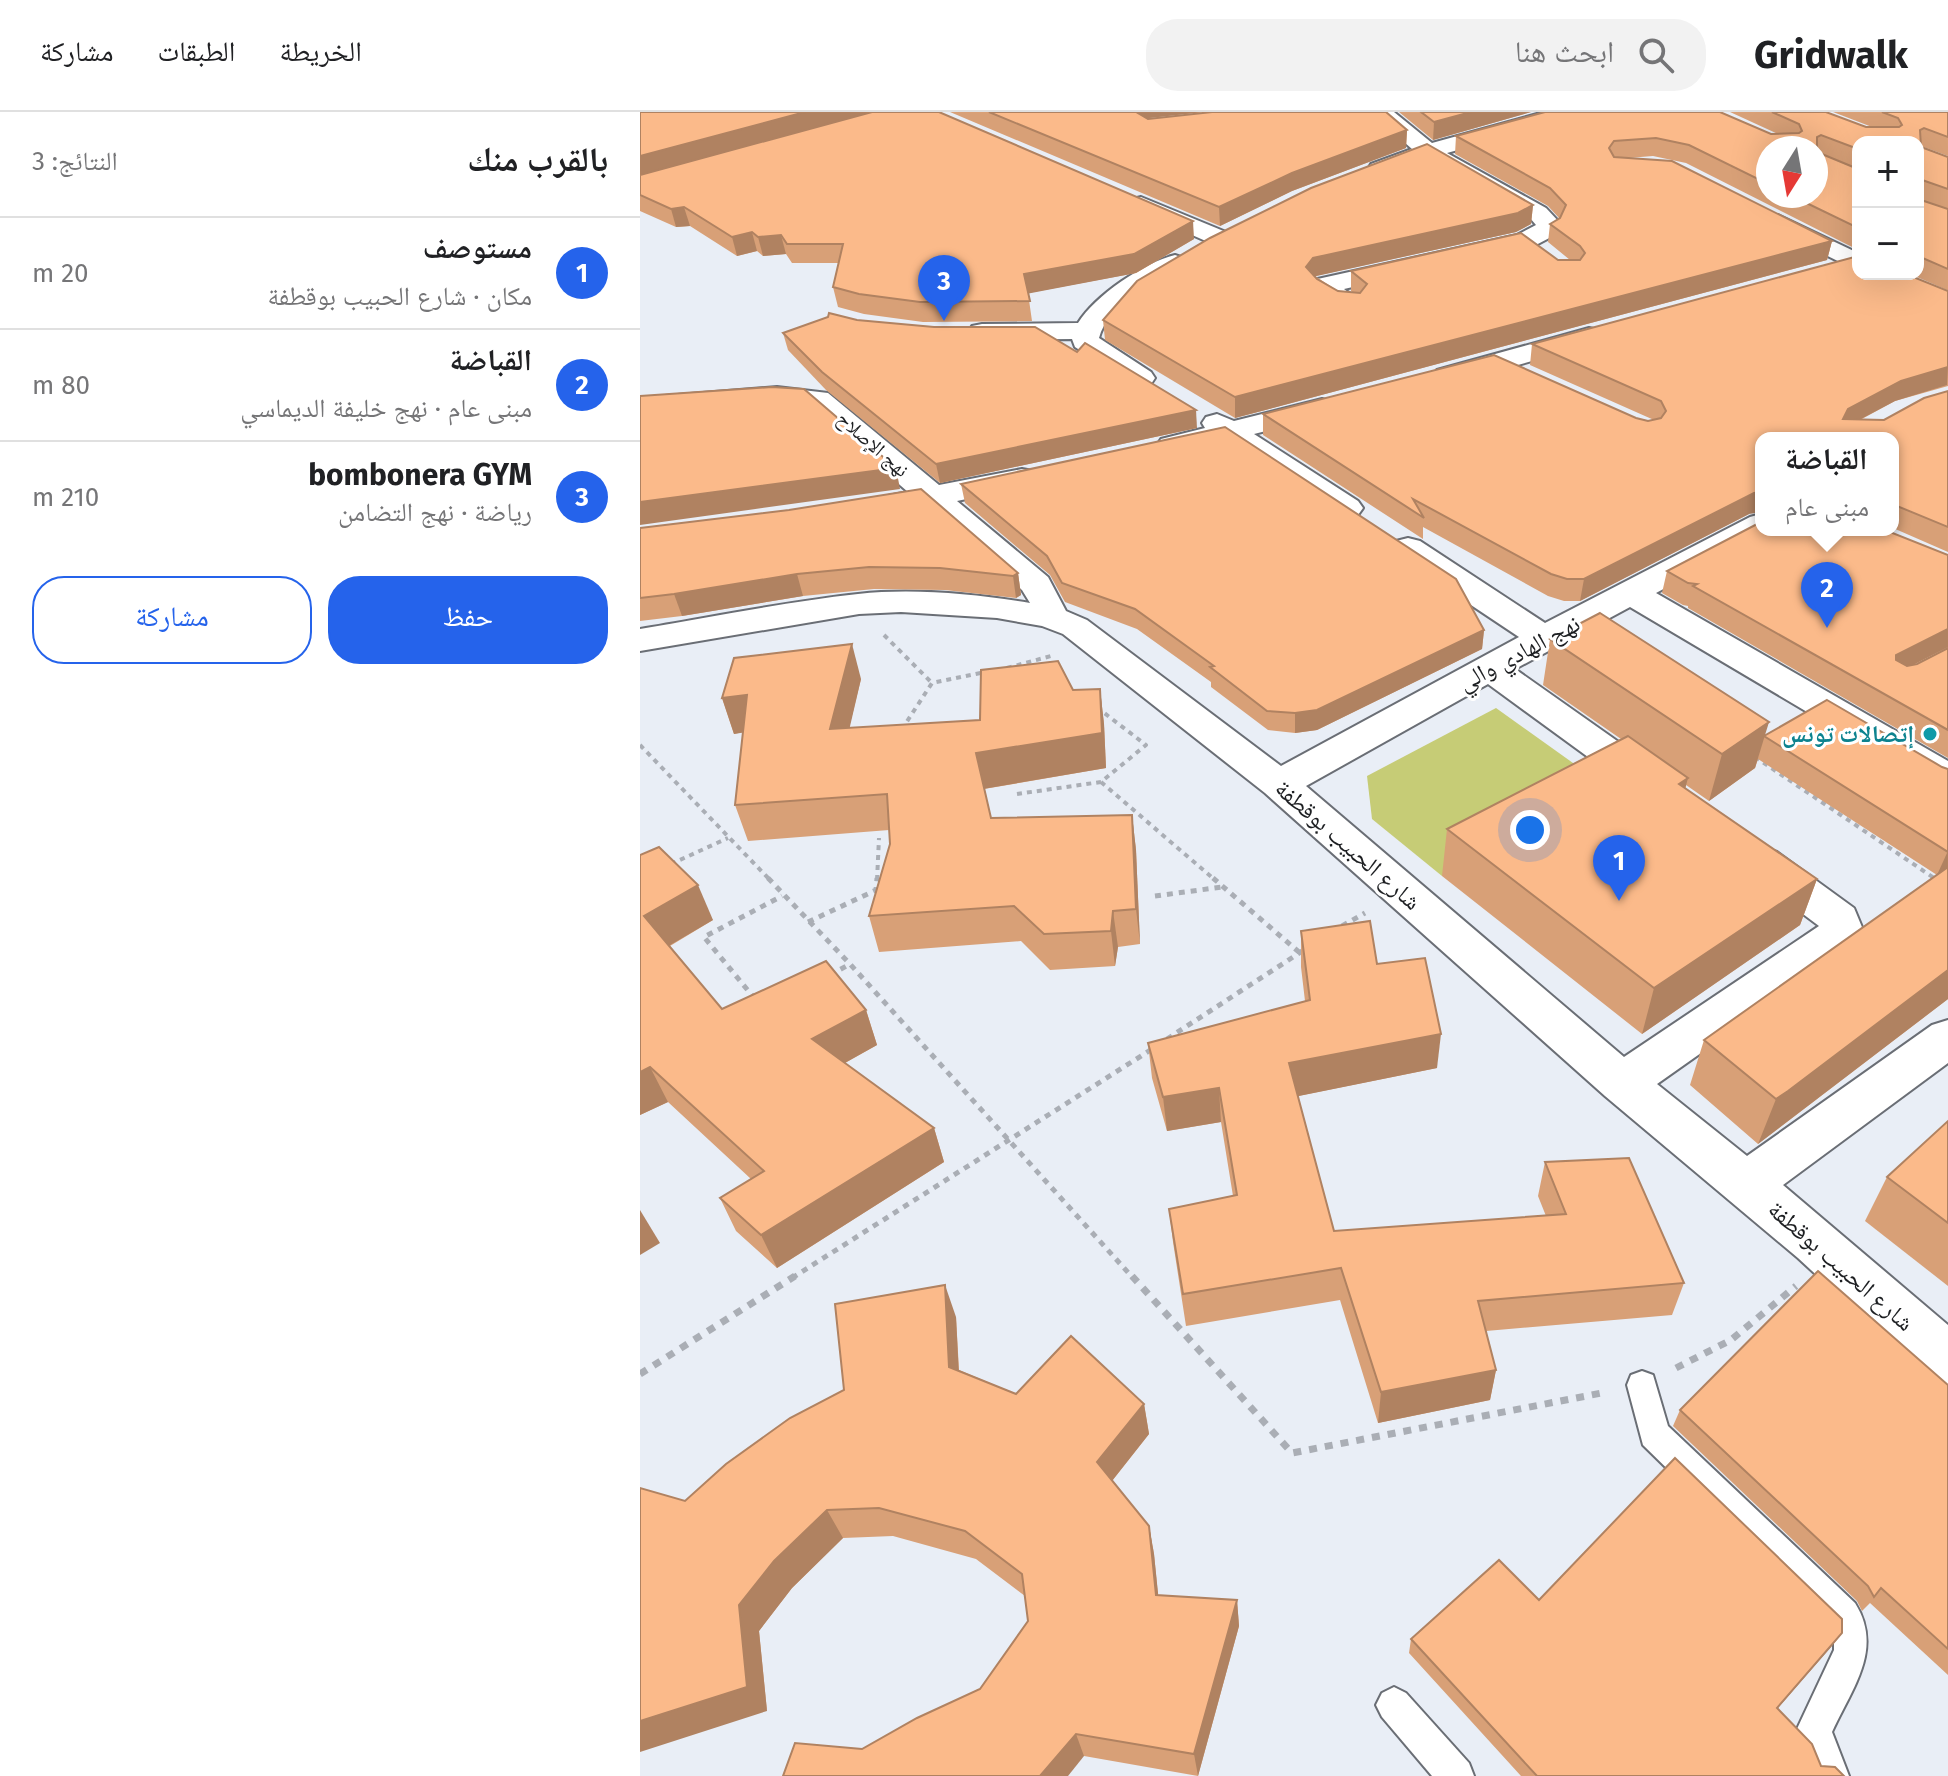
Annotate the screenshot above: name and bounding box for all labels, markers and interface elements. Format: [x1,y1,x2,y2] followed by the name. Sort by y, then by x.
[1146,19,1706,91] search box
[1754,32,1908,78] text: Gridwalk
[1634,33,1678,77] icon: search
[1515,34,1614,70] text: ابحث هنا
[40,35,114,68] text: مشاركة
[158,35,235,68] text: الطبقات
[279,35,362,68] text: الخريطة
[1756,136,1828,208] north arrow
[1852,136,1924,280] map controls
[1852,136,1924,208] button: +
[467,139,608,180] text: بالقرب منك
[32,146,118,177] text: النتائج: 3
[1852,208,1924,280] button: −
[423,230,532,266] text: مستوصف
[918,255,970,321] pin: 3
[32,258,89,289] text: 20 m
[576,258,588,289] text: 1
[268,281,532,312] text: مكان · شارع الحبيب بوقطفة
[449,342,532,378] text: القباضة
[32,370,90,401] text: 80 m
[575,370,589,401] text: 2
[240,393,532,424] text: مبنى عام · نهج خليفة الديماسي
[831,406,914,483] street label: نهج الإصلاح
[1755,432,1899,536] popup
[1785,441,1868,477] text: القباضة
[308,457,532,493] text: bombonera GYM
[32,482,99,513] text: 210 m
[575,482,589,513] text: 3
[1785,492,1869,523] text: مبنى عام
[338,497,532,528] text: رياضة · نهج التضامن
[1801,562,1853,628] pin: 2
[32,576,312,664] button: مشاركة
[328,576,608,664] button: حفظ
[1453,609,1587,701] street label: نهج الهادي والي
[1782,720,1914,749] place label: إتصالات تونس
[1921,725,1939,743] marker: إتصالات تونس
[1269,774,1426,917] street label: شارع الحبيب بوقطفة
[1510,810,1550,850] your location
[1593,835,1645,901] pin: 1
[1762,1195,1919,1338] street label: شارع الحبيب بوقطفة

